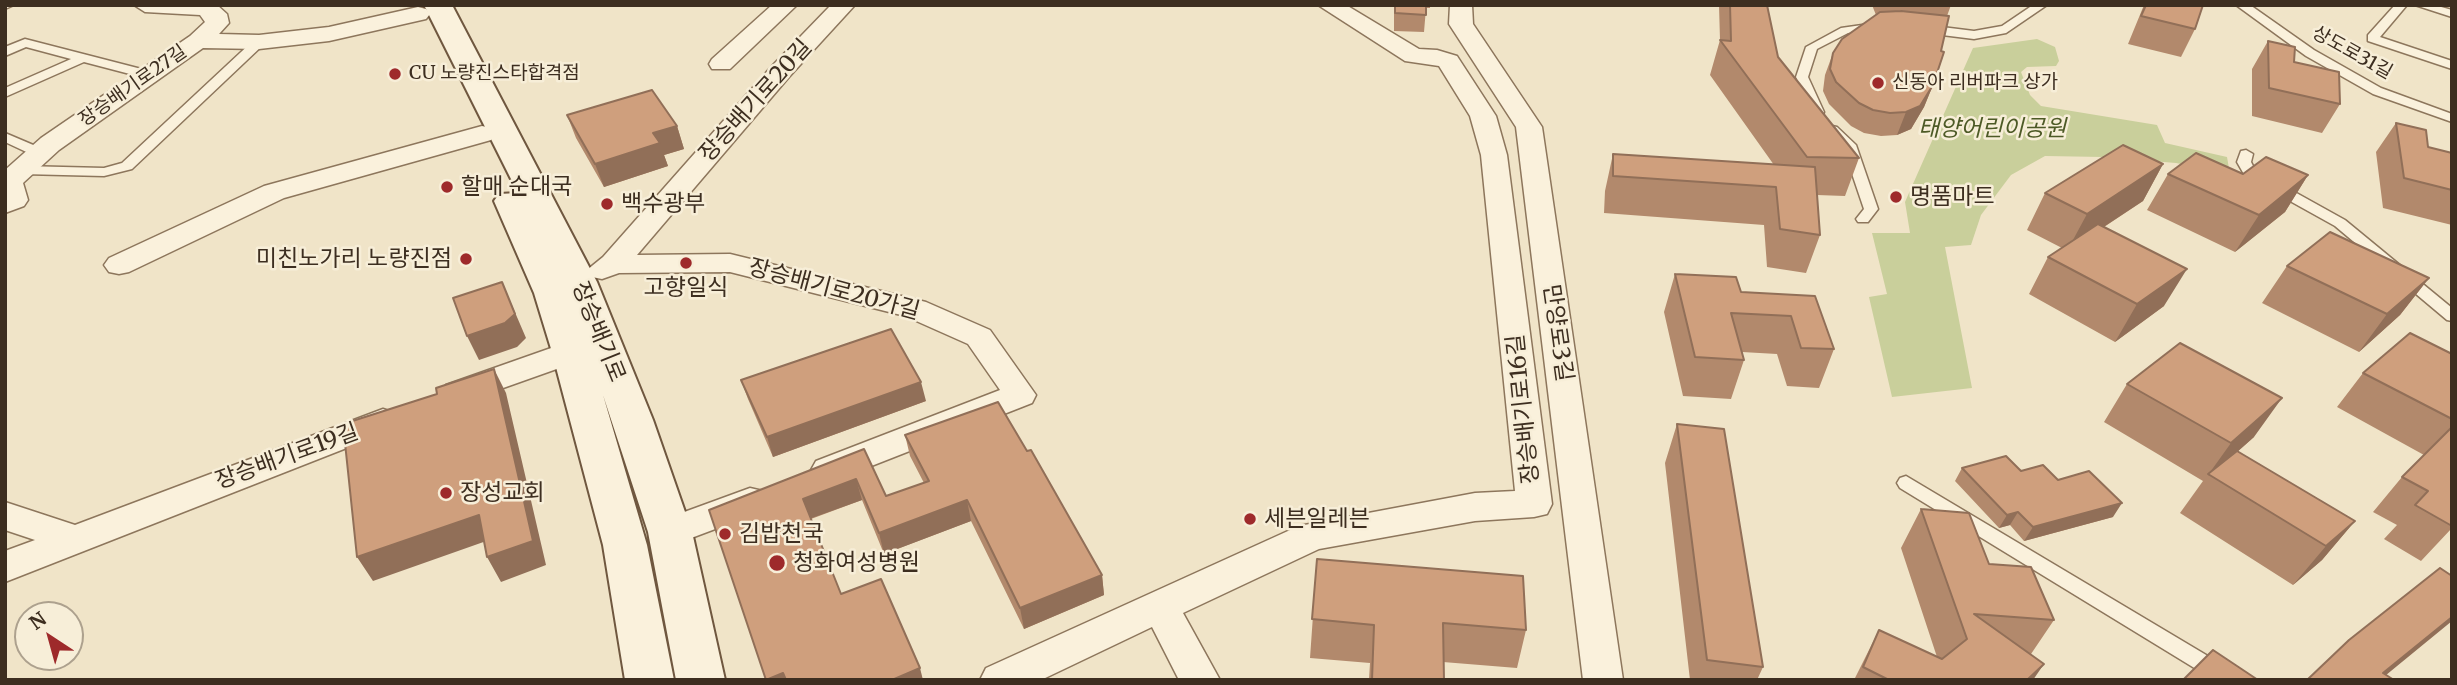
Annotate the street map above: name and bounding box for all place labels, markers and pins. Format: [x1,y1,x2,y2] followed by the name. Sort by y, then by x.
[409,63,580,85] place label: CU 노량진스타합격점
[387,66,403,82] marker: CU 노량진스타합격점
[1892,72,2058,94] place label: 신동아 리버파크 상가
[1870,75,1886,91] marker: 신동아 리버파크 상가
[461,173,572,201] place label: 할매 순대국
[439,179,455,195] marker: 할매 순대국
[1910,183,1995,211] place label: 명품마트
[1888,189,1904,205] marker: 명품마트
[621,190,706,218] place label: 백수광부
[599,196,615,212] marker: 백수광부
[256,245,452,273] place label: 미친노가리 노량진점
[458,251,474,267] marker: 미친노가리 노량진점
[678,255,694,271] marker: 고향일식
[644,274,728,302] place label: 고향일식
[460,479,545,507] place label: 장성교회
[438,485,454,501] marker: 장성교회
[1264,505,1370,533] place label: 세븐일레븐
[1242,511,1258,527] marker: 세븐일레븐
[739,520,824,548] place label: 김밥천국
[717,526,733,542] marker: 김밥천국
[793,549,920,577] place label: 청화여성병원
[767,553,787,573] marker: 청화여성병원

